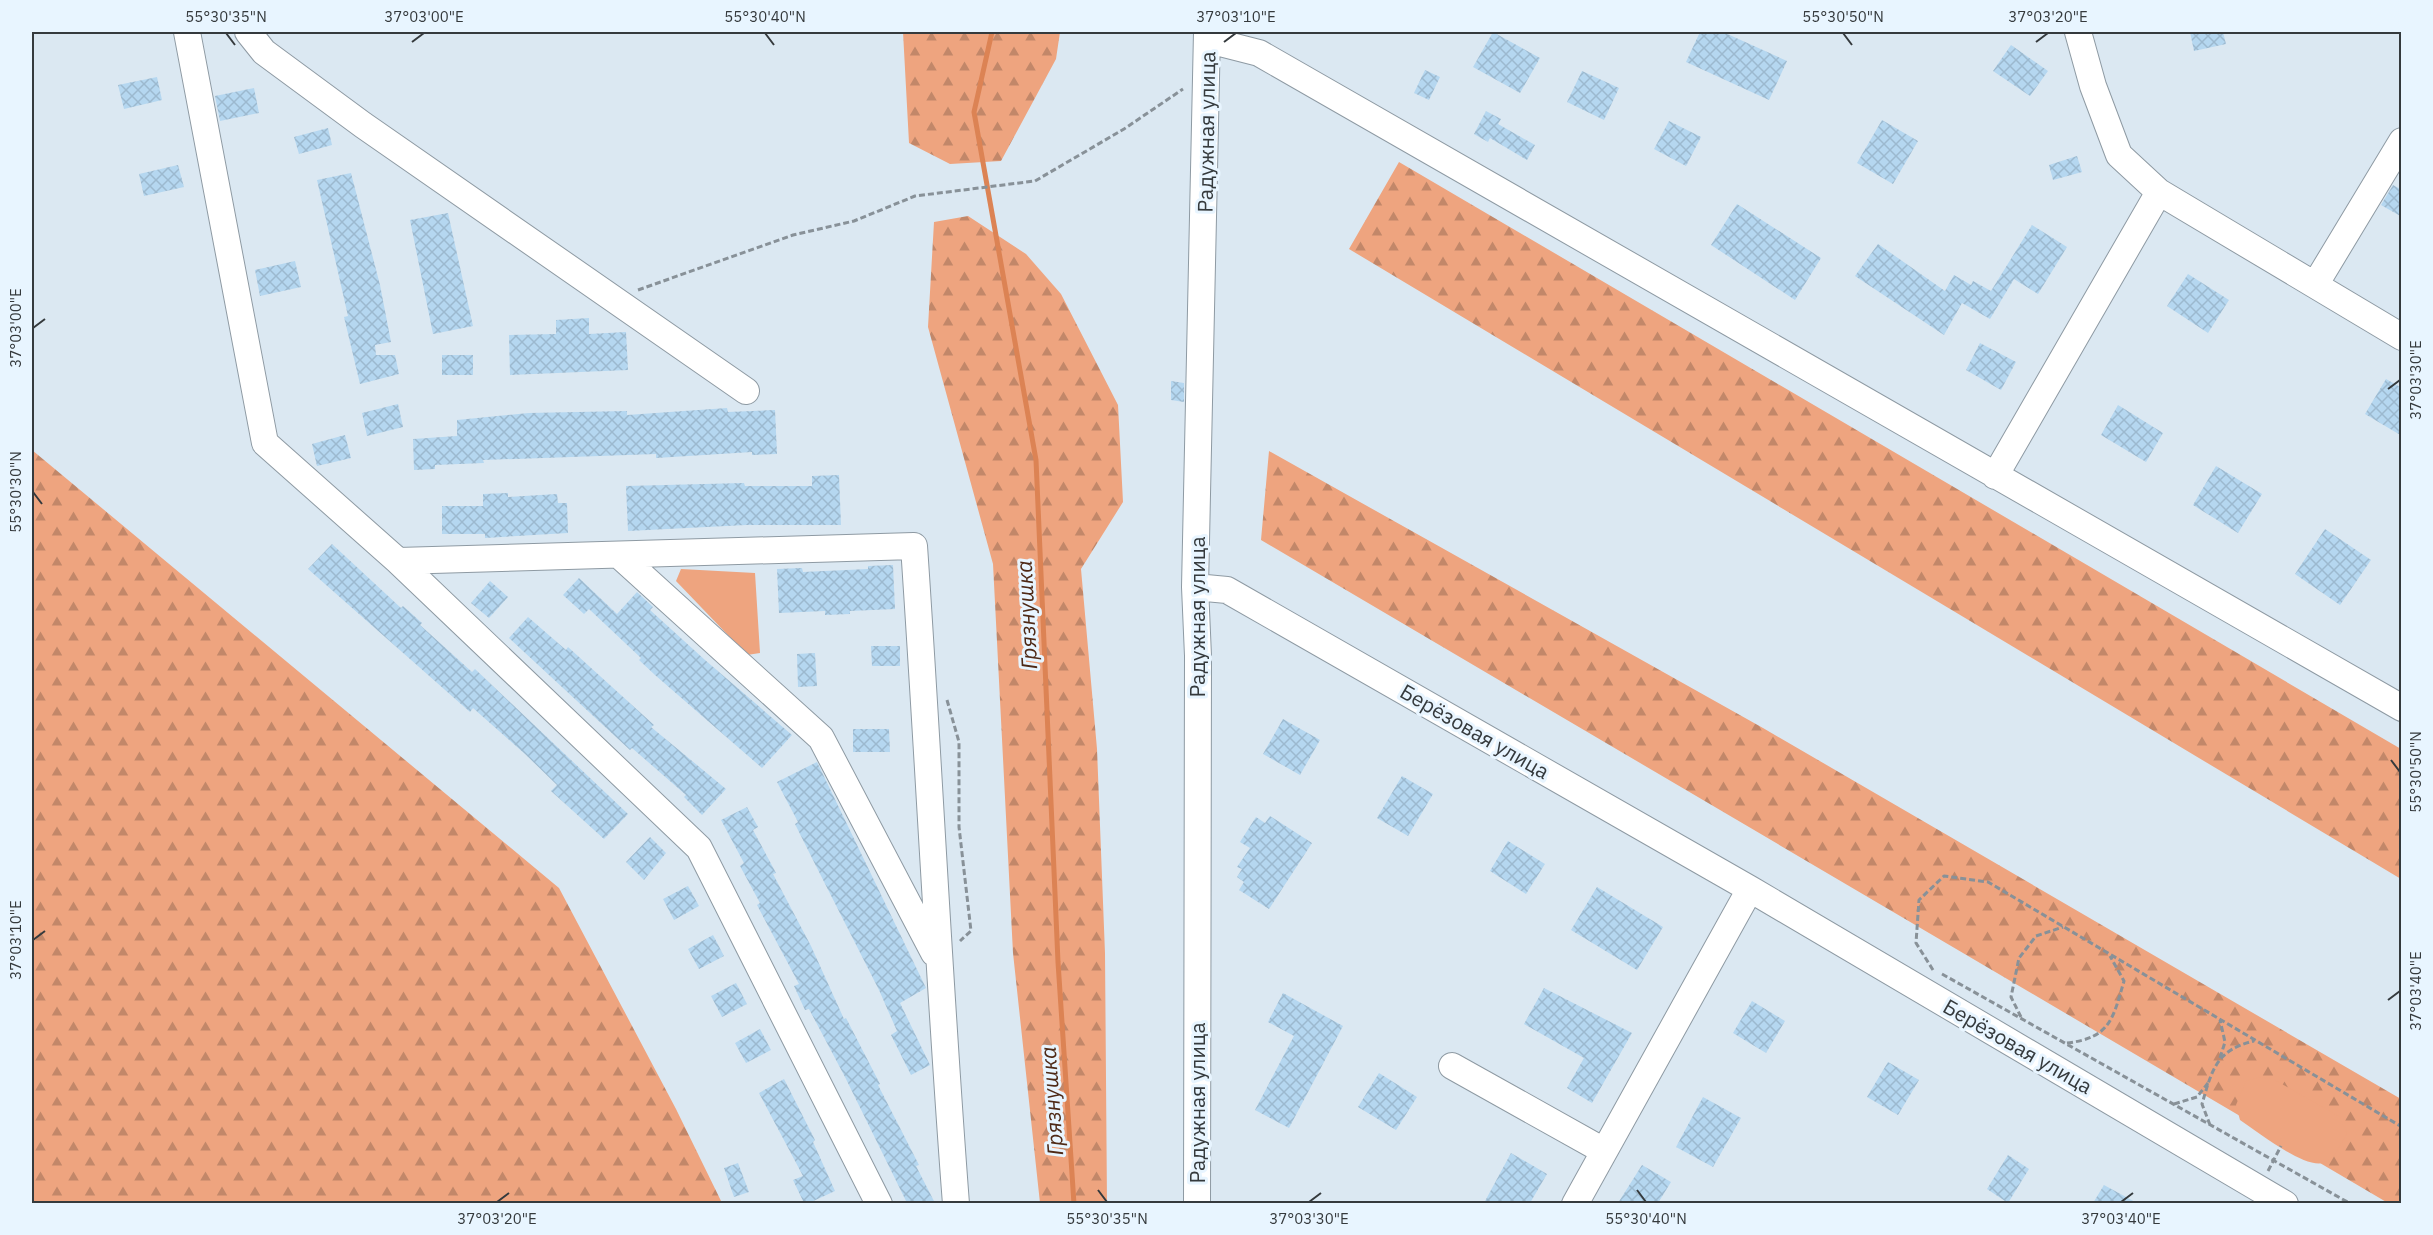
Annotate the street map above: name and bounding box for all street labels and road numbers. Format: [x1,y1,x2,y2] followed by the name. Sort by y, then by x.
[1191,51,1221,213] street label: Радужная улица
[1183,536,1211,698] street label: Радужная улица
[1395,677,1555,785] street label: Берёзовая улица
[1938,992,2098,1100] street label: Берёзовая улица
[1183,1022,1211,1184] street label: Радужная улица

